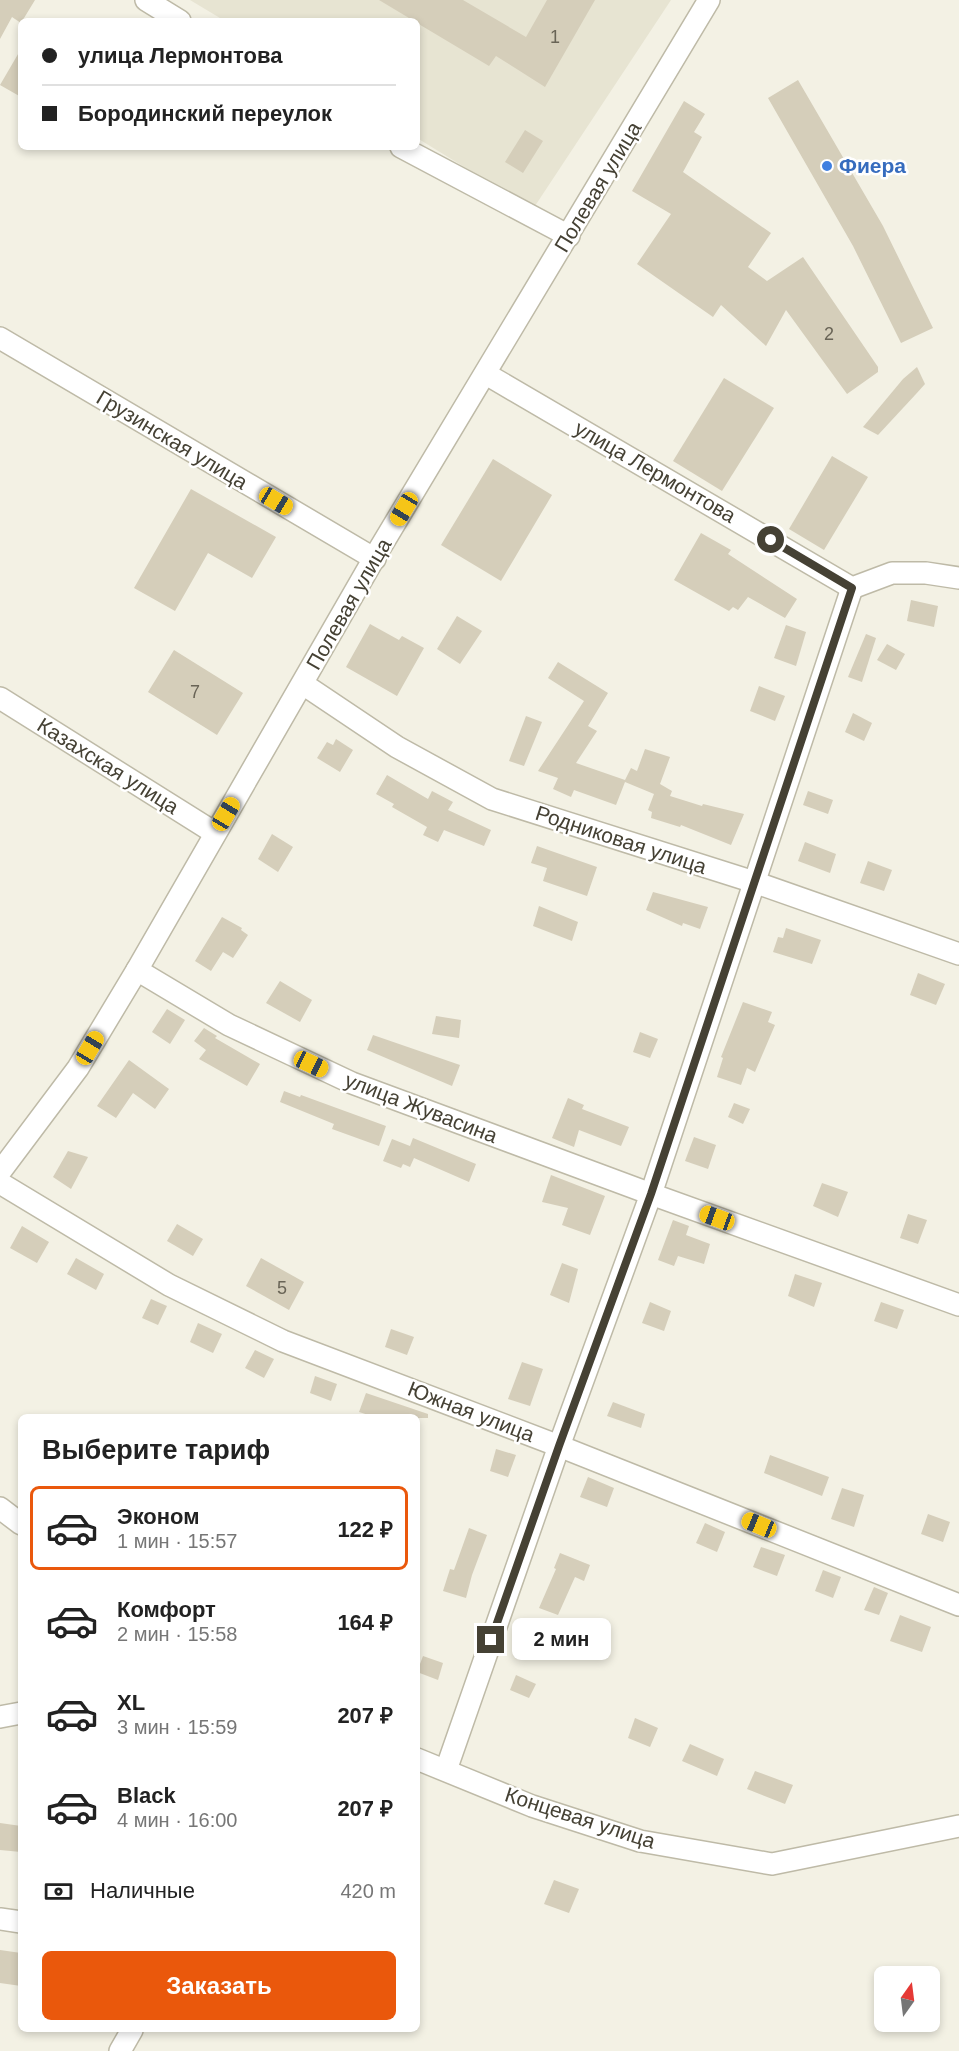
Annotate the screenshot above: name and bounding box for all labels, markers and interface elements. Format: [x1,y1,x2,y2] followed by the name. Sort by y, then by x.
[550,27,560,47] house number: 1
[78,43,283,68] text: улица Лермонтова
[78,101,332,126] text: Бородинский переулок
[550,117,646,256] street label: Полевая улица
[839,154,906,177] place label: Фиера
[820,159,834,173] marker: Фиера
[824,324,834,344] house number: 2
[93,385,252,494] street label: Грузинская улица
[571,416,740,527] street label: улица Лермонтова
[256,484,296,518] car
[387,489,421,529] car
[757,526,784,553] route start
[302,534,396,673] street label: Полевая улица
[190,682,200,702] house number: 7
[33,713,183,818] street label: Казахская улица
[209,794,243,834] car
[533,801,710,878] street label: Родниковая улица
[73,1028,107,1068] car
[291,1048,331,1080] car
[342,1068,501,1147] street label: улица Жувасина
[697,1203,737,1233] car
[277,1278,287,1298] house number: 5
[405,1377,538,1446] street label: Южная улица
[42,1435,270,1465] text: Выберите тариф
[45,1501,99,1555] icon: car
[117,1504,200,1529] text: Эконом
[739,1510,779,1540] car
[337,1517,393,1542] text: 122 ₽
[117,1530,237,1552] text: 1 мин · 15:57
[45,1594,99,1648] icon: car
[117,1597,216,1622] text: Комфорт
[337,1610,393,1635] text: 164 ₽
[512,1619,611,1661] callout: 2 мин
[117,1623,237,1645] text: 2 мин · 15:58
[477,1626,504,1653] route end
[534,1628,589,1650] text: 2 мин
[45,1687,99,1741] icon: car
[117,1690,145,1715] text: XL
[337,1703,393,1728] text: 207 ₽
[117,1716,237,1738] text: 3 мин · 15:59
[45,1780,99,1834] icon: car
[502,1782,658,1853] street label: Концевая улица
[117,1783,176,1808] text: Black
[337,1796,393,1821] text: 207 ₽
[117,1809,237,1831] text: 4 мин · 16:00
[42,1875,75,1908] icon: cash
[90,1878,195,1903] text: Наличные
[340,1880,396,1902] text: 420 m
[42,1951,396,2020] button: Заказать
[874,1966,940,2032] north arrow
[874,1966,940,2032] map controls

